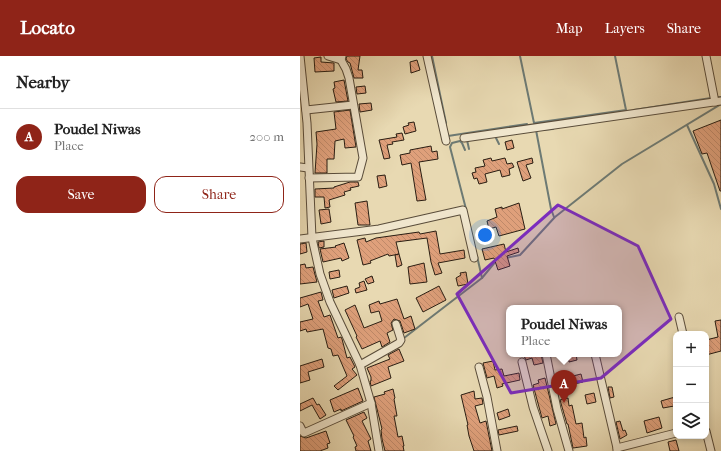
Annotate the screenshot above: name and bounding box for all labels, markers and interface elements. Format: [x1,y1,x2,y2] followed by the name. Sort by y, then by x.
[20,17,75,39] text: Locato
[556,20,583,37] text: Map
[605,20,645,37] text: Layers
[667,20,701,37] text: Share
[16,72,70,92] text: Nearby
[54,120,140,138] text: Poudel Niwas
[25,129,33,144] text: A
[249,129,284,144] text: 200 m
[54,138,84,153] text: Place
[16,176,146,213] button: Save
[154,176,284,213] button: Share
[475,225,495,245] your location
[506,305,622,357] popup
[521,315,607,333] text: Poudel Niwas
[673,331,709,439] map controls
[673,331,709,367] button: +
[521,333,550,348] text: Place
[673,367,709,403] button: −
[551,370,577,403] pin: A
[673,403,709,439] button: layers

